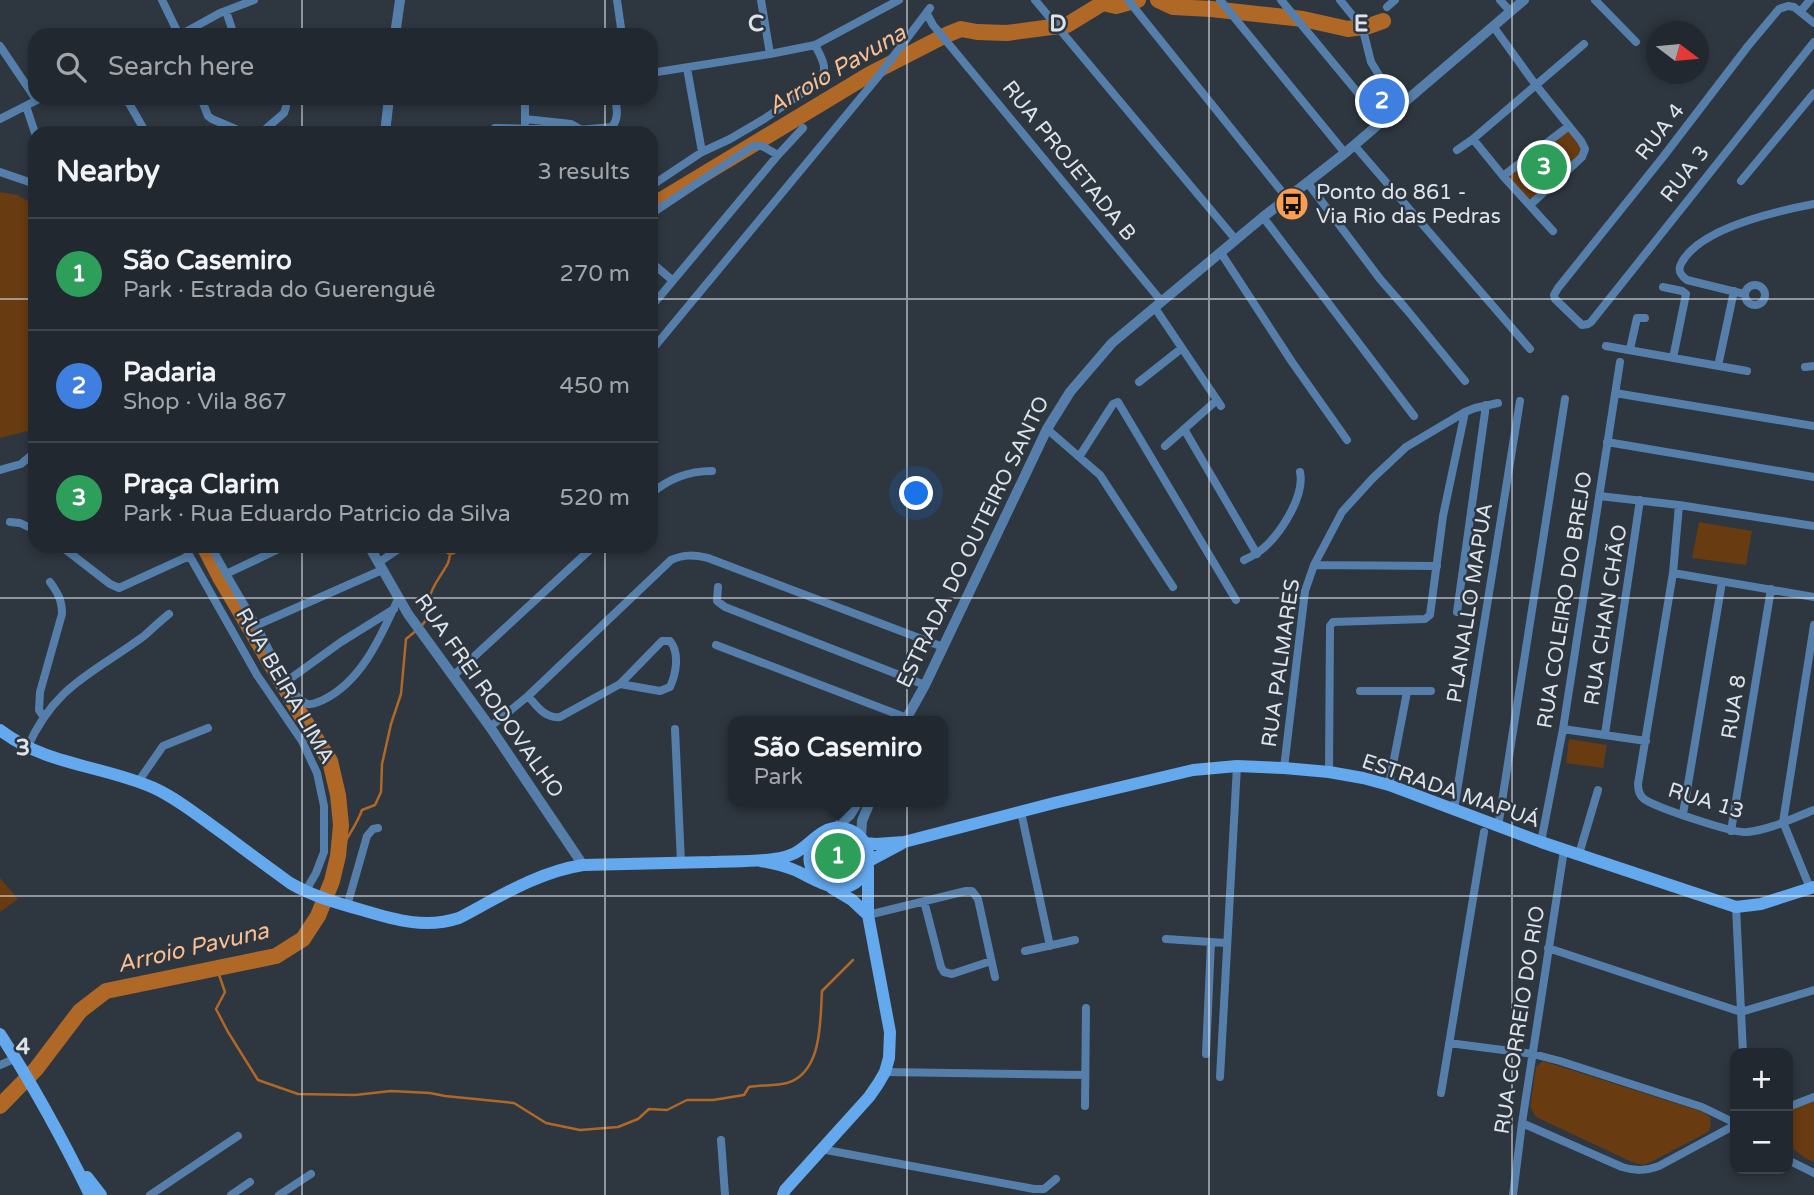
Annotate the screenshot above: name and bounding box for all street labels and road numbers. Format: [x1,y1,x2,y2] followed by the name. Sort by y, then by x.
[997,76,1141,246] street label: RUA PROJETADA B
[1630,99,1690,165] street label: RUA 4
[1655,141,1715,207] street label: RUA 3
[891,392,1055,692] street label: ESTRADA DO OUTEIRO SANTO
[1532,470,1598,730] street label: RUA COLEIRO DO BREJO
[1442,501,1498,705] street label: PLANALLO MAPUA
[1579,523,1633,707] street label: RUA CHAN CHÃO
[1257,577,1305,749] street label: RUA PALMARES
[409,589,569,803] street label: RUA FREI RODOVALHO
[230,604,340,768] street label: RUA BEIRA LIMA
[1717,673,1751,741] street label: RUA 8
[1359,749,1543,833] street label: ESTRADA MAPUÁ
[1665,778,1747,824] street label: RUA 13
[1490,904,1550,1136] street label: RUA CORREIO DO RIO

